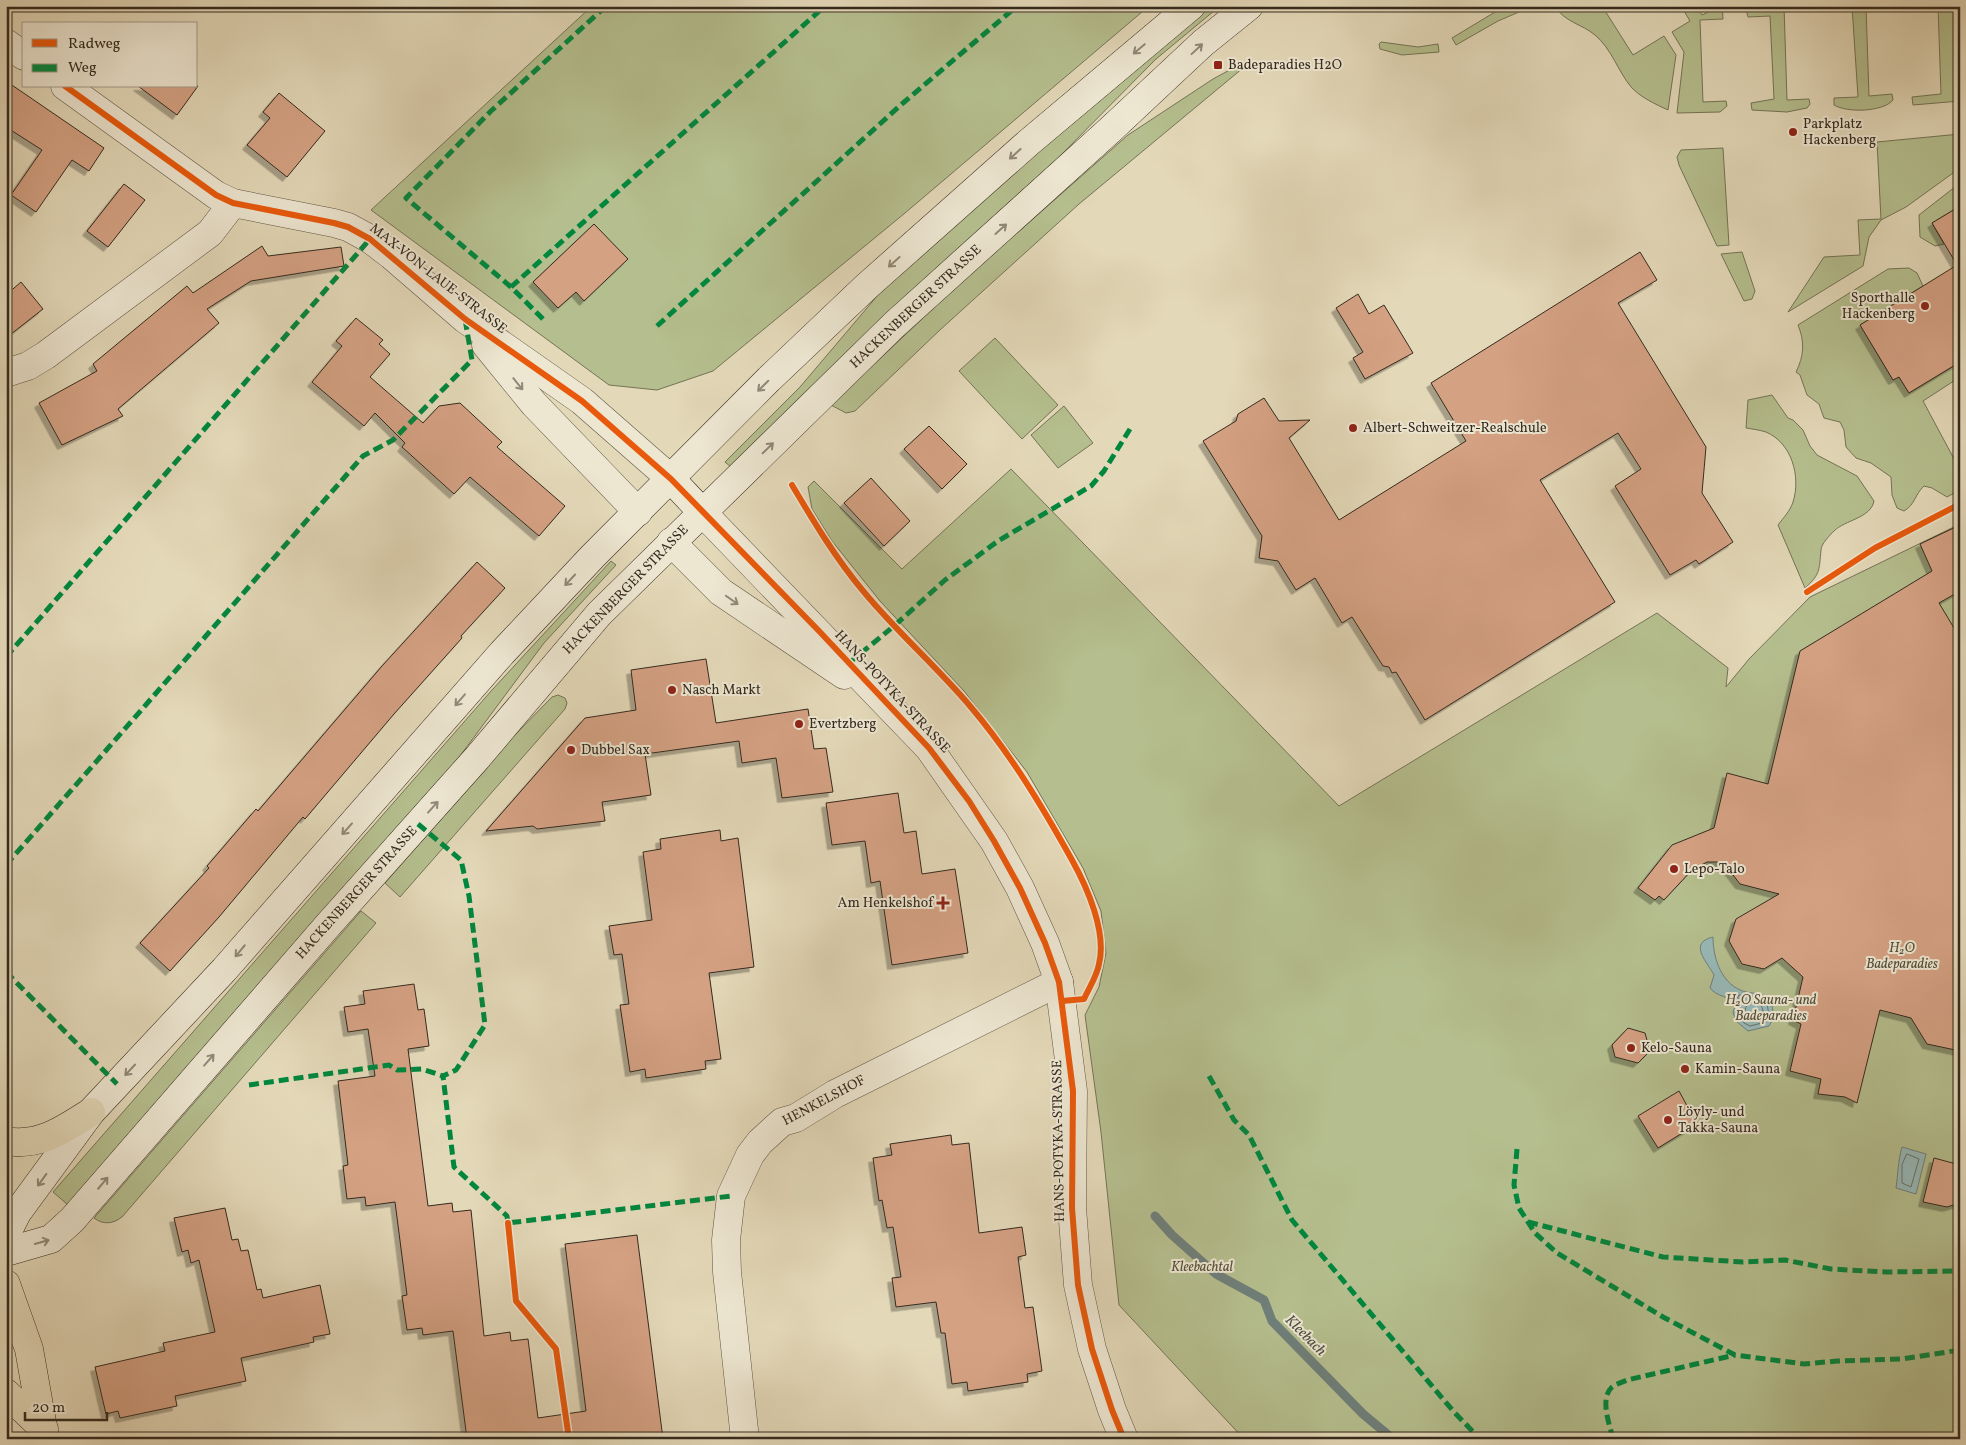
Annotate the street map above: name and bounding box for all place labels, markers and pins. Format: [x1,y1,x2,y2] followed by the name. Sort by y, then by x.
[1228,56,1342,75] place label: Badeparadies H2O
[1212,59,1224,71] marker: Badeparadies H2O
[1803,115,1876,150] place label: Parkplatz Hackenberg
[1787,126,1799,138] marker: Parkplatz Hackenberg
[1842,289,1915,324] place label: Sporthalle Hackenberg
[1919,300,1931,312] marker: Sporthalle Hackenberg
[1363,419,1547,438] place label: Albert-Schweitzer-Realschule
[1347,422,1359,434] marker: Albert-Schweitzer-Realschule
[682,681,761,700] place label: Nasch Markt
[666,684,678,696] marker: Nasch Markt
[809,715,876,734] place label: Evertzberg
[793,718,805,730] marker: Evertzberg
[581,741,650,760] place label: Dubbel Sax
[565,744,577,756] marker: Dubbel Sax
[1684,860,1745,879] place label: Lepo-Talo
[1668,863,1680,875] marker: Lepo-Talo
[838,894,934,913] place label: Am Henkelshof
[937,897,949,909] marker: Am Henkelshof
[1641,1039,1712,1058] place label: Kelo-Sauna
[1625,1042,1637,1054] marker: Kelo-Sauna
[1695,1060,1780,1079] place label: Kamin-Sauna
[1679,1063,1691,1075] marker: Kamin-Sauna
[1678,1103,1758,1138] place label: Löyly- und Takka-Sauna
[1662,1114,1674,1126] marker: Löyly- und Takka-Sauna

